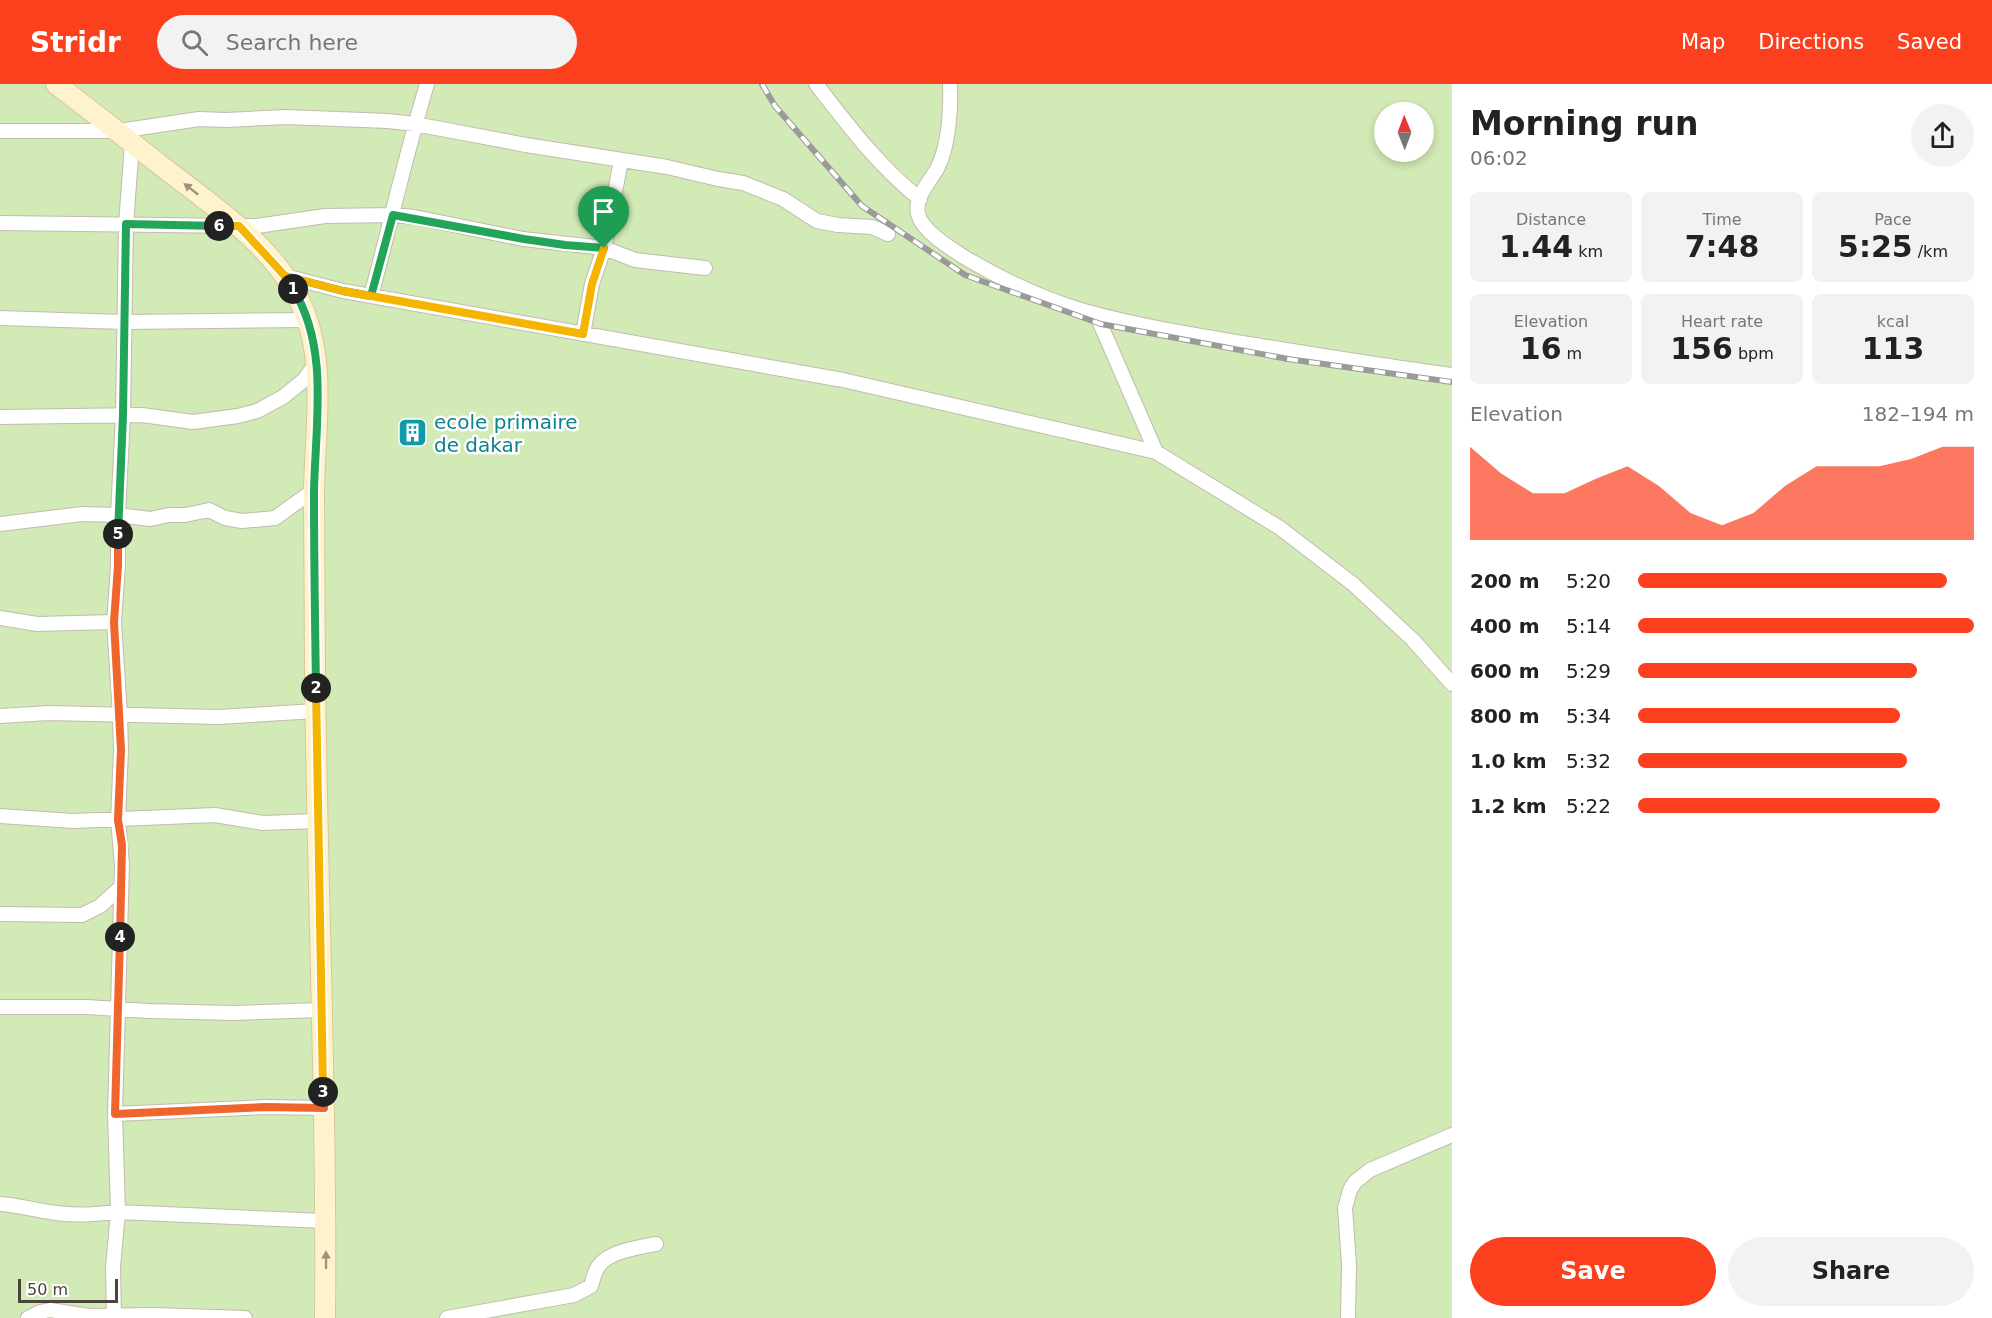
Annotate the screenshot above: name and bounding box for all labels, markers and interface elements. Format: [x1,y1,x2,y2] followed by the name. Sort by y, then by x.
[157,15,577,69] search box
[30,26,121,59] text: Stridr
[178,26,211,59] icon: search
[226,30,358,55] text: Search here
[1681,30,1725,54] text: Map
[1758,30,1864,54] text: Directions
[1897,30,1962,54] text: Saved
[1374,102,1434,162] north arrow
[1374,102,1434,162] map controls
[1470,104,1698,143] text: Morning run
[1911,104,1974,167] button: share
[1470,146,1528,170] text: 06:02
[183,183,198,195] one-way arrow
[578,186,629,248] pin
[587,195,620,228] icon: arrive
[1516,210,1586,229] text: Distance
[1702,210,1742,229] text: Time
[1874,210,1912,229] text: Pace
[204,211,234,241] pin: 6
[213,216,225,235] text: 6
[1499,229,1573,264] text: 1.44
[1685,229,1759,264] text: 7:48
[1838,229,1913,264] text: 5:25
[1573,242,1603,261] text: km
[1913,242,1948,261] text: /km
[278,274,308,304] pin: 1
[287,279,299,298] text: 1
[1514,312,1588,331] text: Elevation
[1681,312,1763,331] text: Heart rate
[1877,312,1909,331] text: kcal
[1520,331,1562,366] text: 16
[1670,331,1733,366] text: 156
[1862,331,1924,366] text: 113
[1562,344,1582,363] text: m
[1733,344,1774,363] text: bpm
[1470,402,1563,426] text: Elevation
[1862,402,1974,426] text: 182–194 m
[434,410,578,457] place label: ecole primaire de dakar
[397,417,429,449] building icon: ecole primaire de dakar
[103,519,133,549] pin: 5
[112,524,124,543] text: 5
[1470,569,1540,593] text: 200 m
[1566,569,1611,593] text: 5:20
[1470,614,1540,638] text: 400 m
[1566,614,1611,638] text: 5:14
[1470,659,1540,683] text: 600 m
[1566,659,1611,683] text: 5:29
[301,673,331,703] pin: 2
[310,678,322,697] text: 2
[1470,704,1540,728] text: 800 m
[1566,704,1611,728] text: 5:34
[1470,749,1547,773] text: 1.0 km
[1566,749,1611,773] text: 5:32
[1470,794,1547,818] text: 1.2 km
[1566,794,1611,818] text: 5:22
[105,922,135,952] pin: 4
[114,927,126,946] text: 4
[308,1077,338,1107] pin: 3
[317,1082,329,1101] text: 3
[1470,1237,1716,1306] button: Save
[1728,1237,1974,1306] button: Share
[321,1250,331,1269] one-way arrow
[18,1276,118,1304] scale bar
[27,1280,68,1299] text: 50 m

